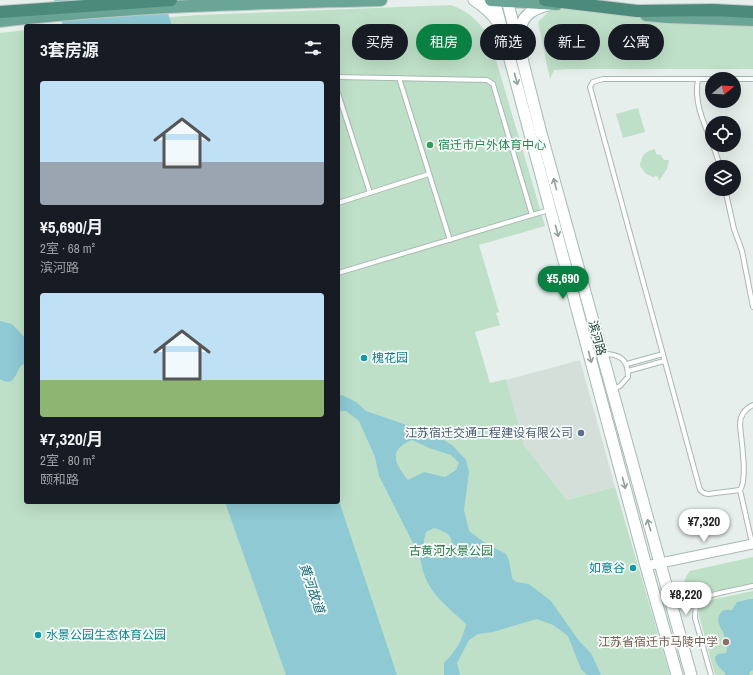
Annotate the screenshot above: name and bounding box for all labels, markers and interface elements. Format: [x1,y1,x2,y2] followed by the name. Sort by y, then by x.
[352,24,408,60] chip: 买房
[416,24,472,60] chip: 租房
[480,24,536,60] chip: 筛选
[544,24,600,60] chip: 新上
[608,24,664,60] chip: 公寓
[302,37,324,59] icon: filters
[40,38,99,61] text: 3套房源
[513,72,520,85] one-way arrow
[705,72,741,108] north arrow
[705,72,741,196] map controls
[146,107,218,179] icon: home
[705,116,741,152] button: locate
[438,137,546,153] place label: 宿迁市户外体育中心
[425,140,435,150] marker: 宿迁市户外体育中心
[705,160,741,196] button: layers
[551,178,558,191] one-way arrow
[40,215,104,238] text: ¥5,690/月
[554,225,561,238] one-way arrow
[40,240,95,257] text: 2室 · 68 m²
[40,259,79,276] text: 滨河路
[530,266,596,300] pin: ¥5,690
[547,270,579,287] text: ¥5,690
[146,319,218,391] icon: home
[585,319,609,357] street label: 滨河路
[372,350,408,366] place label: 槐花园
[587,350,594,363] one-way arrow
[359,353,369,363] marker: 槐花园
[405,425,573,441] place label: 江苏宿迁交通工程建设有限公司
[40,427,104,450] text: ¥7,320/月
[576,428,586,438] marker: 江苏宿迁交通工程建设有限公司
[40,452,95,469] text: 2室 · 80 m²
[40,471,79,488] text: 颐和路
[621,476,628,489] one-way arrow
[671,509,737,543] pin: ¥7,320
[688,513,720,530] text: ¥7,320
[645,519,653,532] one-way arrow
[409,543,493,559] park label: 古黄河水景公园
[589,560,625,576] place label: 如意谷
[295,561,329,617] water label: 黄河故道
[628,563,638,573] marker: 如意谷
[653,582,719,616] pin: ¥8,220
[670,586,702,603] text: ¥8,220
[46,627,166,643] place label: 水景公园生态体育公园
[33,630,43,640] marker: 水景公园生态体育公园
[598,634,718,650] place label: 江苏省宿迁市马陵中学
[721,637,731,647] marker: 江苏省宿迁市马陵中学

